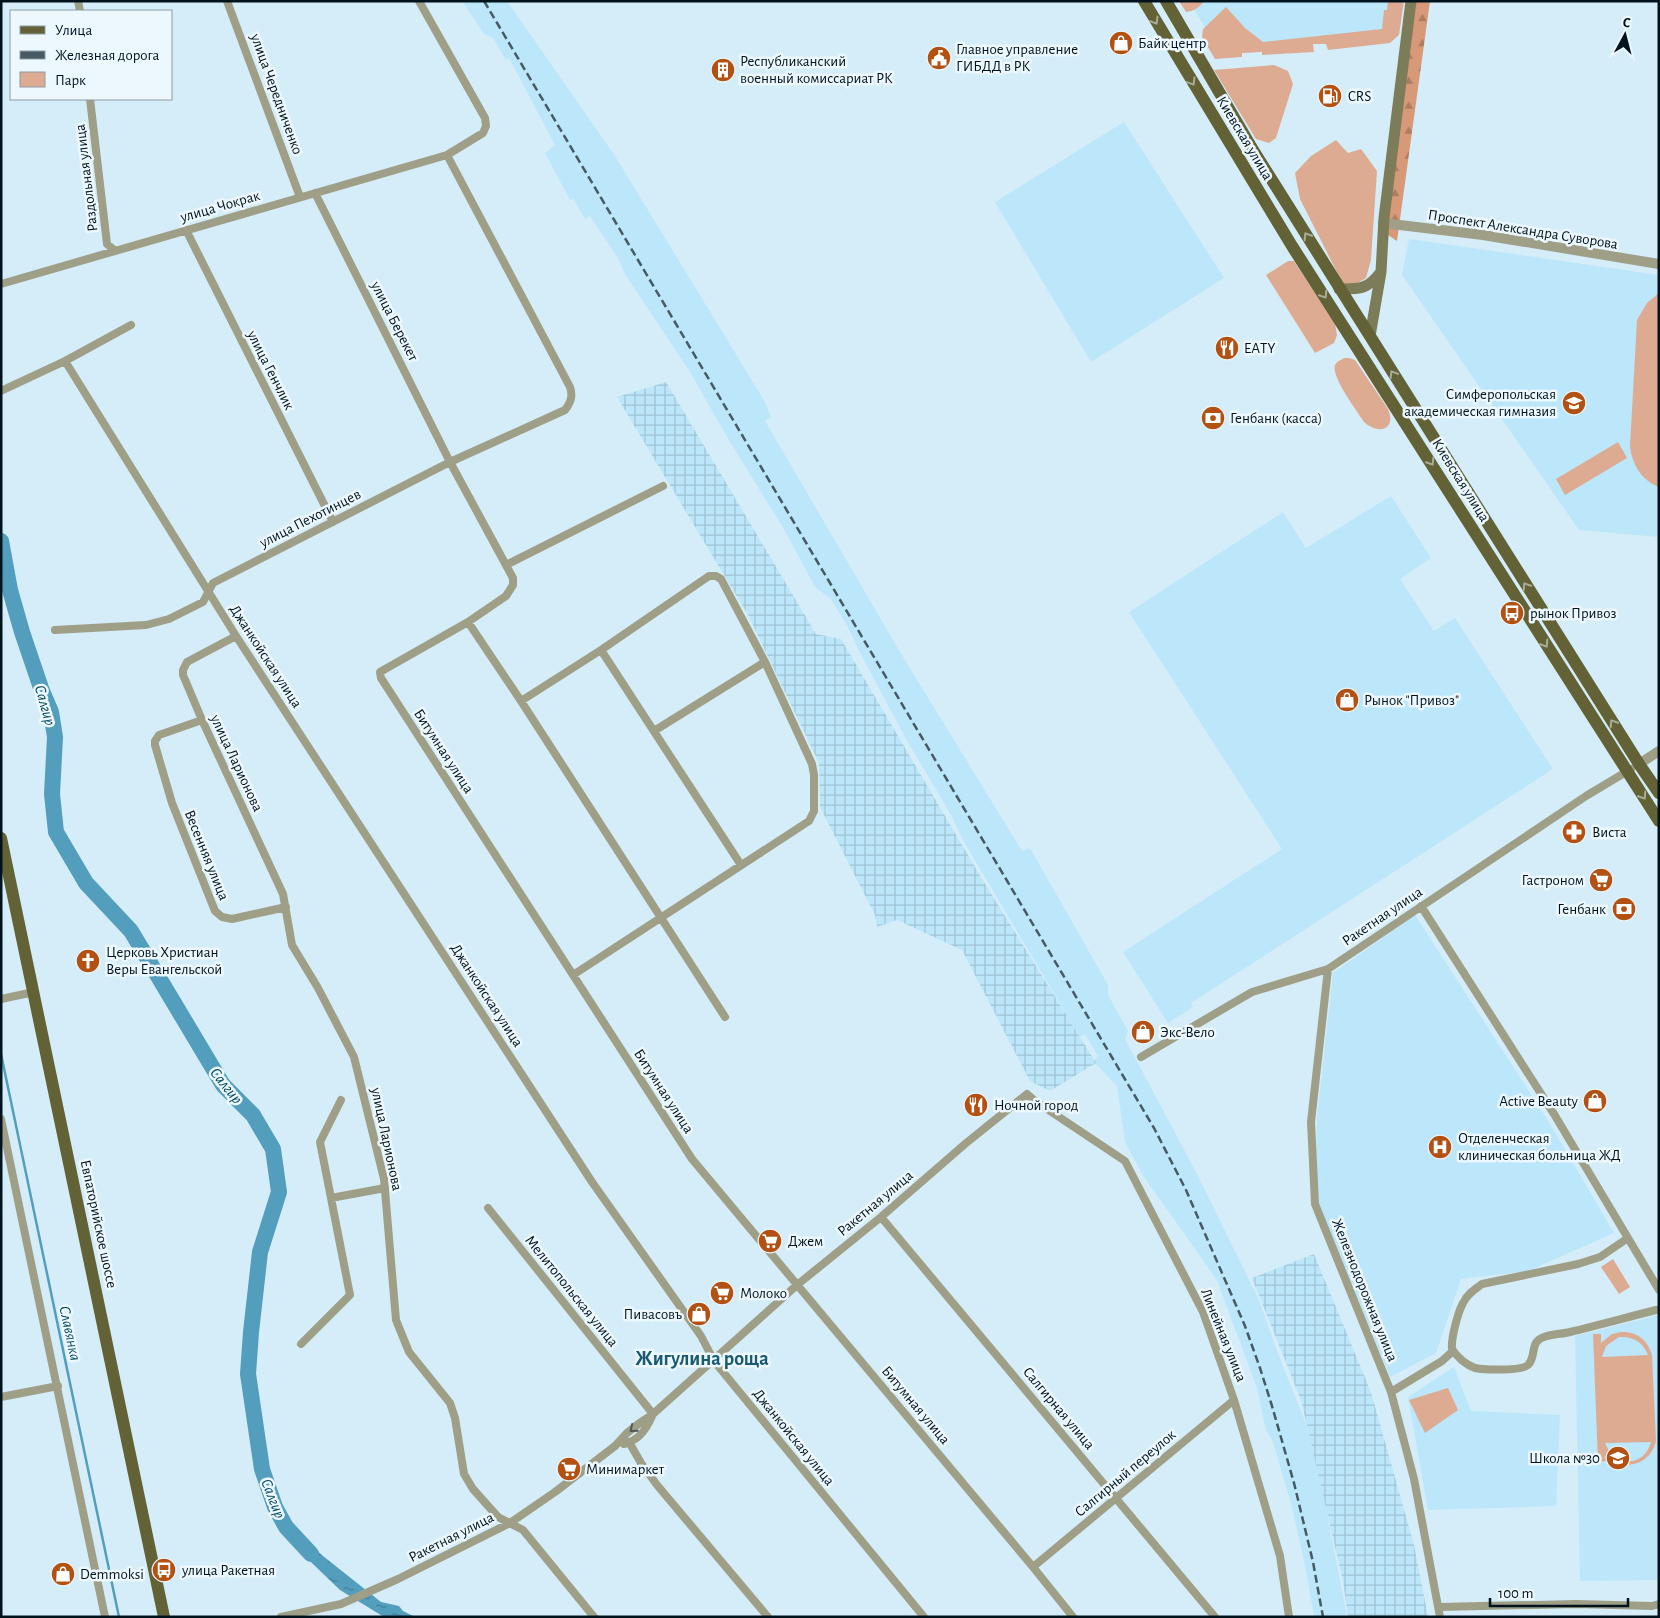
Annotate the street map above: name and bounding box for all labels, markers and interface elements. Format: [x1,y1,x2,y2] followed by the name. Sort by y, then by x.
[10,10,172,100] legend
[1600,10,1650,60] north arrow
[1149,15,1159,24] one-way arrow
[1622,16,1631,31] text: С
[55,23,92,38] text: Улица
[1108,30,1134,56] shop icon: Байк центр
[247,31,305,156] street label: улица Чередниченко
[1138,36,1207,51] place label: Байк центр
[956,42,1078,74] place label: Главное управление ГИБДД в РК
[926,45,952,71] public building icon: Главное управление ГИБДД в РК
[55,48,160,63] text: Железная дорога
[740,54,893,86] place label: Республиканский военный комиссариат РК
[710,57,736,83] building icon: Республиканский военный комиссариат РК
[55,73,86,88] text: Парк
[1186,77,1196,86] one-way arrow
[1317,83,1343,109] fuel station icon: CRS
[1348,89,1371,104] place label: CRS
[1214,94,1275,183] street label: Киевская улица
[72,123,101,233] street label: Раздольная улица
[178,188,262,225] street label: улица Чокрак
[1427,207,1619,252] street label: Проспект Александра Суворова
[1303,233,1313,242] one-way arrow
[368,278,421,364] street label: улица Берекет
[1317,290,1327,299] one-way arrow
[244,327,297,412] street label: улица Генчлик
[1214,335,1240,361] restaurant icon: EАTY
[1244,341,1275,356] place label: EАTY
[1390,370,1400,379] one-way arrow
[1404,387,1556,419] place label: Симферопольская академическая гимназия
[1561,390,1587,416] school or university icon: Симферопольская академическая гимназия
[1200,405,1226,431] bank icon: Генбанк (касса)
[1230,411,1322,426] place label: Генбанк (касса)
[1429,436,1492,525] street label: Киевская улица
[1424,457,1434,466] one-way arrow
[256,486,363,551] street label: улица Пехотинцев
[1523,582,1533,591] one-way arrow
[1499,600,1525,626] bus stop icon: рынок Привоз
[227,602,305,711] street label: Джанкойская улица
[1530,606,1616,621] place label: рынок Привоз
[1539,639,1549,648] one-way arrow
[31,683,58,728] water label: Салгир
[1334,687,1360,713] shop icon: Рынок "Привоз"
[1364,693,1459,708] place label: Рынок "Привоз"
[411,707,476,796] street label: Битумная улица
[207,711,266,814] street label: улица Ларионова
[1610,719,1619,729] one-way arrow
[1637,791,1646,800] one-way arrow
[182,808,232,903] street label: Весенняя улица
[1561,819,1587,845] pharmacy icon: Виста
[1592,825,1627,840] place label: Виста
[1588,867,1614,893] supermarket icon: Гастроном
[1521,873,1584,888] place label: Гастроном
[1339,884,1425,949] street label: Ракетная улица
[1611,896,1637,922] bank icon: Генбанк
[1557,902,1606,917] place label: Генбанк
[448,941,526,1050] street label: Джанкойская улица
[106,945,222,977] place label: Церковь Христиан Веры Евангельской
[75,948,101,974] church icon: Церковь Христиан Веры Евангельской
[1130,1019,1156,1045] shop icon: Экс-Вело
[1160,1025,1215,1040] place label: Экс-Вело
[631,1047,696,1136] street label: Битумная улица
[206,1065,245,1107] water label: Салгир
[368,1085,405,1192] street label: улица Ларионова
[1582,1088,1608,1114] shop icon: Active Beauty
[963,1092,989,1118] restaurant icon: Ночной город
[1499,1094,1579,1109] place label: Active Beauty
[994,1098,1078,1113] place label: Ночной город
[1458,1131,1621,1163] place label: Отделенческая клиническая больница ЖД
[1427,1134,1453,1160] hospital icon: Отделенческая клиническая больница ЖД
[78,1159,119,1290] street label: Евпаторийское шоссе
[835,1168,916,1239] street label: Ракетная улица
[1329,1217,1400,1364] street label: Железнодорожная улица
[757,1228,783,1254] supermarket icon: Джем
[522,1233,621,1350] street label: Мелитопольская улица
[788,1234,823,1249] place label: Джем
[709,1280,735,1306] supermarket icon: Молоко
[740,1286,787,1301] place label: Молоко
[1198,1286,1249,1384] street label: Линейная улица
[686,1301,712,1327] shop icon: Пивасовъ
[56,1304,84,1362] water label: Славянка
[624,1307,682,1322] place label: Пивасовъ
[635,1349,769,1369] district label: Жигулина роща
[879,1363,953,1447] street label: Битумная улица
[1020,1364,1097,1453] street label: Салгирная улица
[750,1386,837,1489] street label: Джанкойская улица
[630,1423,639,1431] one-way arrow
[1072,1427,1179,1520] street label: Салгирный переулок
[1605,1445,1631,1471] school or university icon: Школа №30
[1529,1451,1600,1466] place label: Школа №30
[556,1456,582,1482] supermarket icon: Минимаркет
[586,1462,665,1477] place label: Минимаркет
[257,1476,288,1521] water label: Салгир
[406,1510,496,1565] street label: Ракетная улица
[151,1557,177,1583] bus stop icon: улица Ракетная
[50,1561,76,1587] shop icon: Demmoksi
[181,1563,275,1578] place label: улица Ракетная
[80,1567,144,1582] place label: Demmoksi
[1490,1576,1628,1608] scale bar
[1498,1586,1533,1601] text: 100 m

